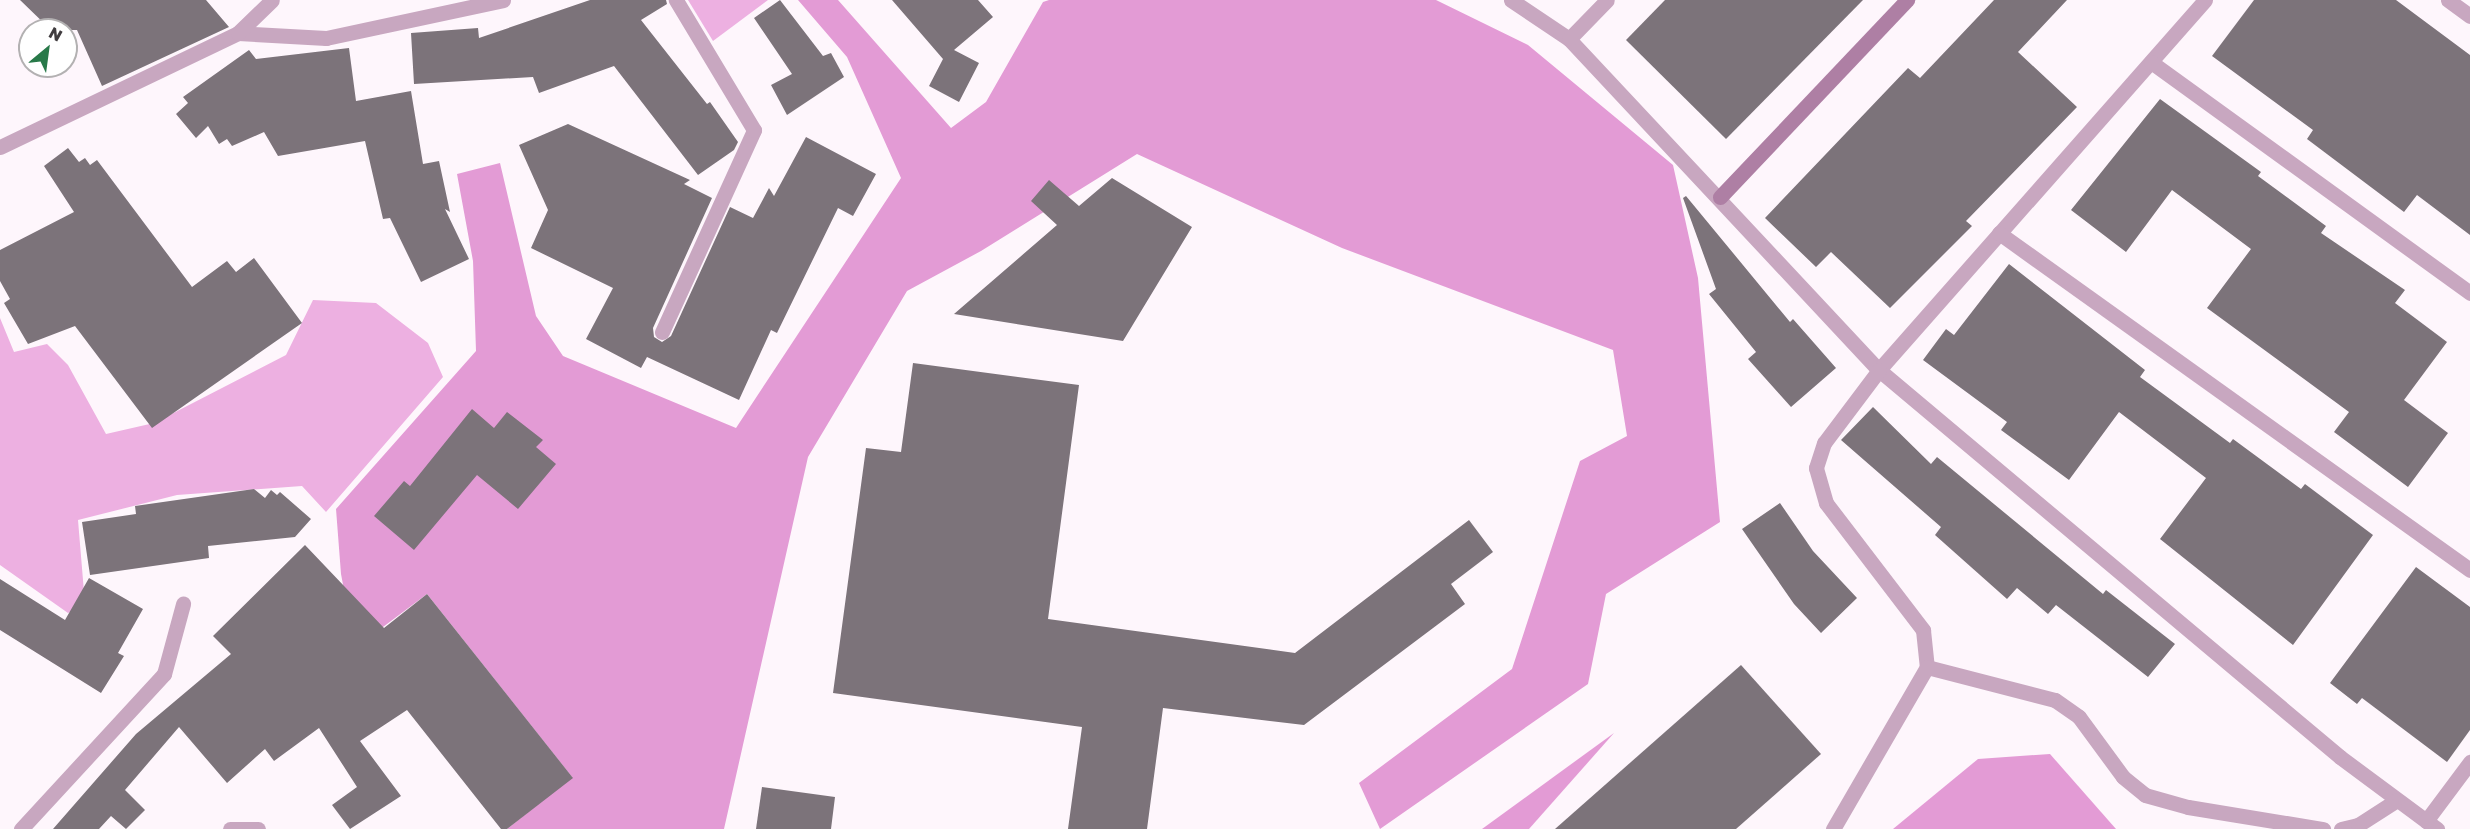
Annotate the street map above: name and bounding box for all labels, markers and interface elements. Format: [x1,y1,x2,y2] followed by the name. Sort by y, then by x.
[18,18,78,78] north arrow
[46,22,66,46] text: N

